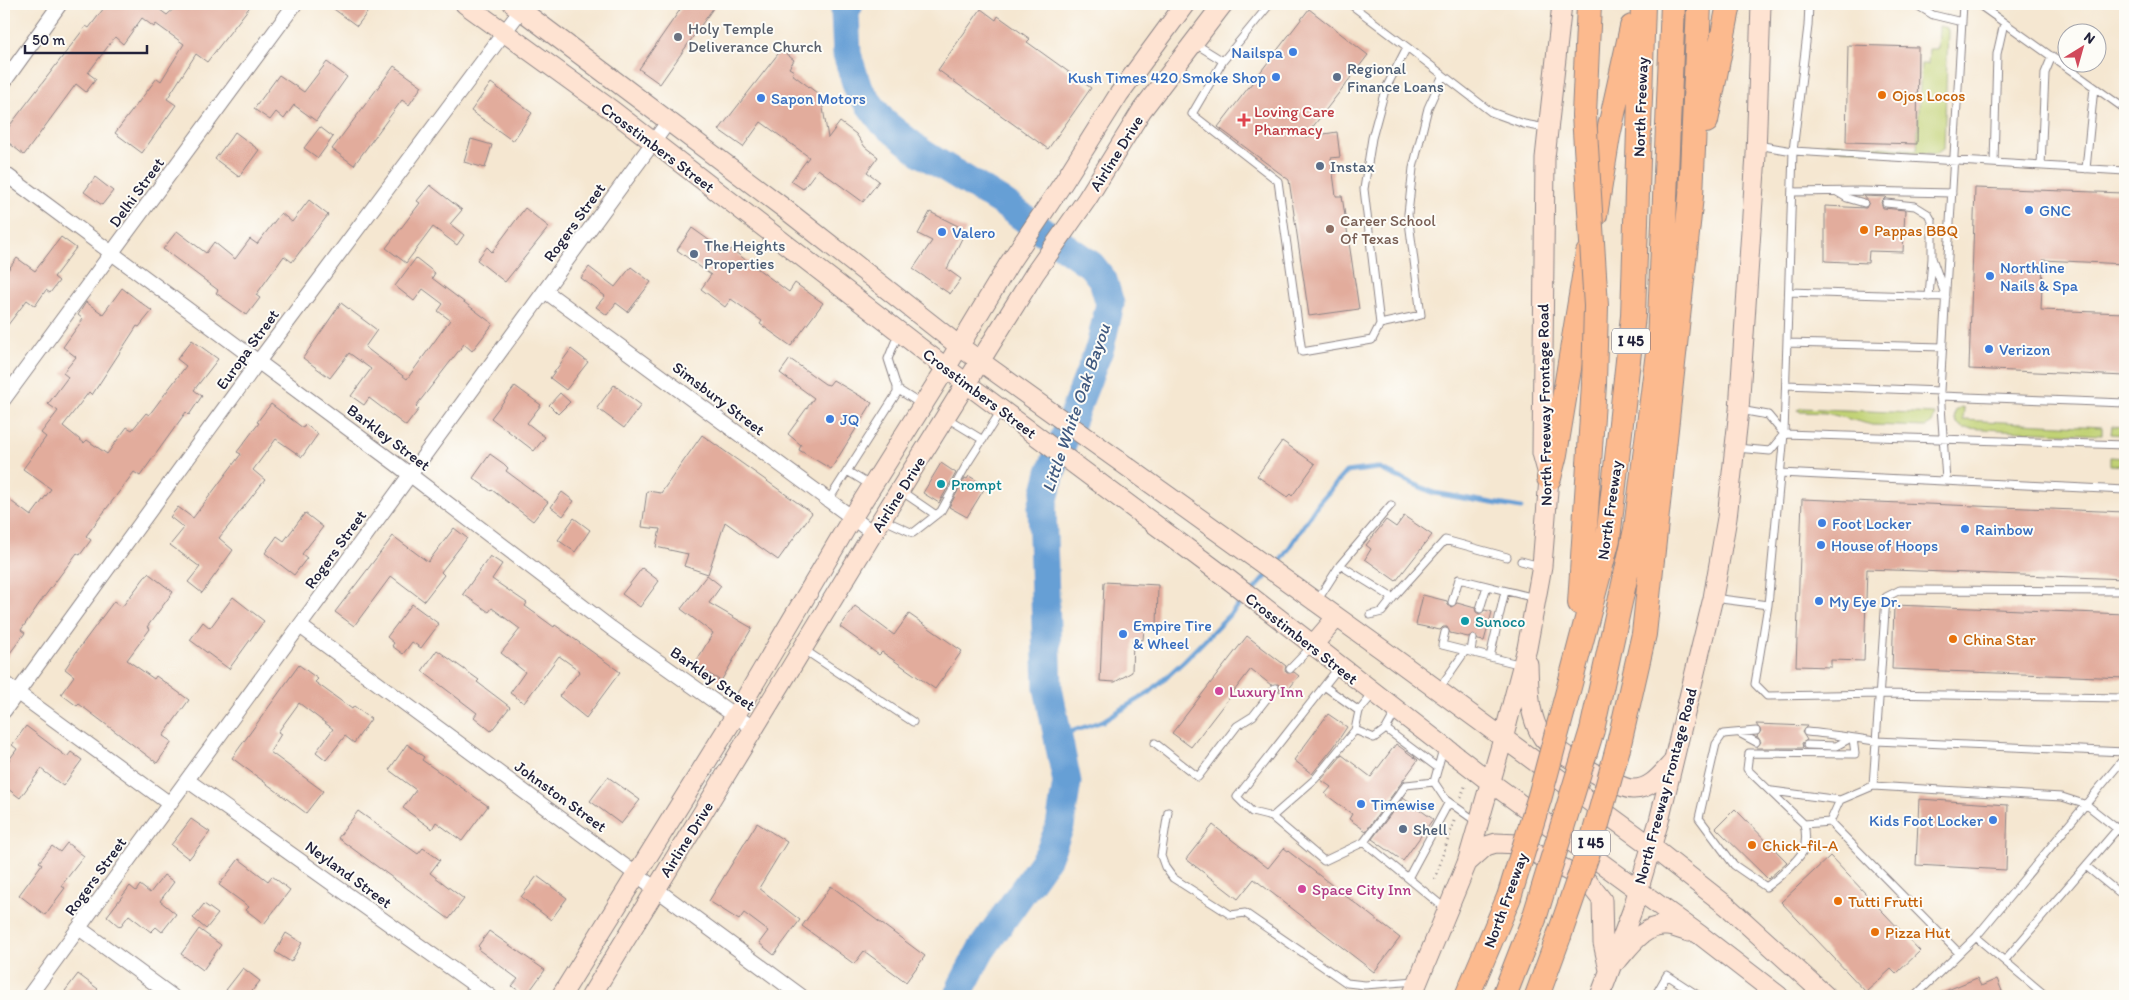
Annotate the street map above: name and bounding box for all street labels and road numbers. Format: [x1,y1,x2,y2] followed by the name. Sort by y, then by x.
[1629,56,1652,157] street label: North Freeway
[597,98,718,196] street label: Crosstimbers Street
[1086,112,1147,195] street label: Airline Drive
[105,154,168,231] street label: Delhi Street
[539,179,609,265] street label: Rogers Street
[1533,303,1556,506] street label: North Freeway Frontage Road
[212,305,283,393] street label: Europa Street
[1612,328,1650,354] road number: I 45
[919,344,1040,442] street label: Crosstimbers Street
[669,357,769,439] street label: Simsbury Street
[343,400,434,475] street label: Barkley Street
[868,453,929,536] street label: Airline Drive
[1593,459,1626,561] street label: North Freeway
[300,506,370,592] street label: Rogers Street
[1242,589,1362,688] street label: Crosstimbers Street
[667,642,759,715] street label: Barkley Street
[1630,685,1701,886] street label: North Freeway Frontage Road
[511,757,610,836] street label: Johnston Street
[656,798,717,881] street label: Airline Drive
[1572,830,1610,856] road number: I 45
[60,833,130,919] street label: Rogers Street
[302,837,396,912] street label: Neyland Street
[1479,849,1532,950] street label: North Freeway

